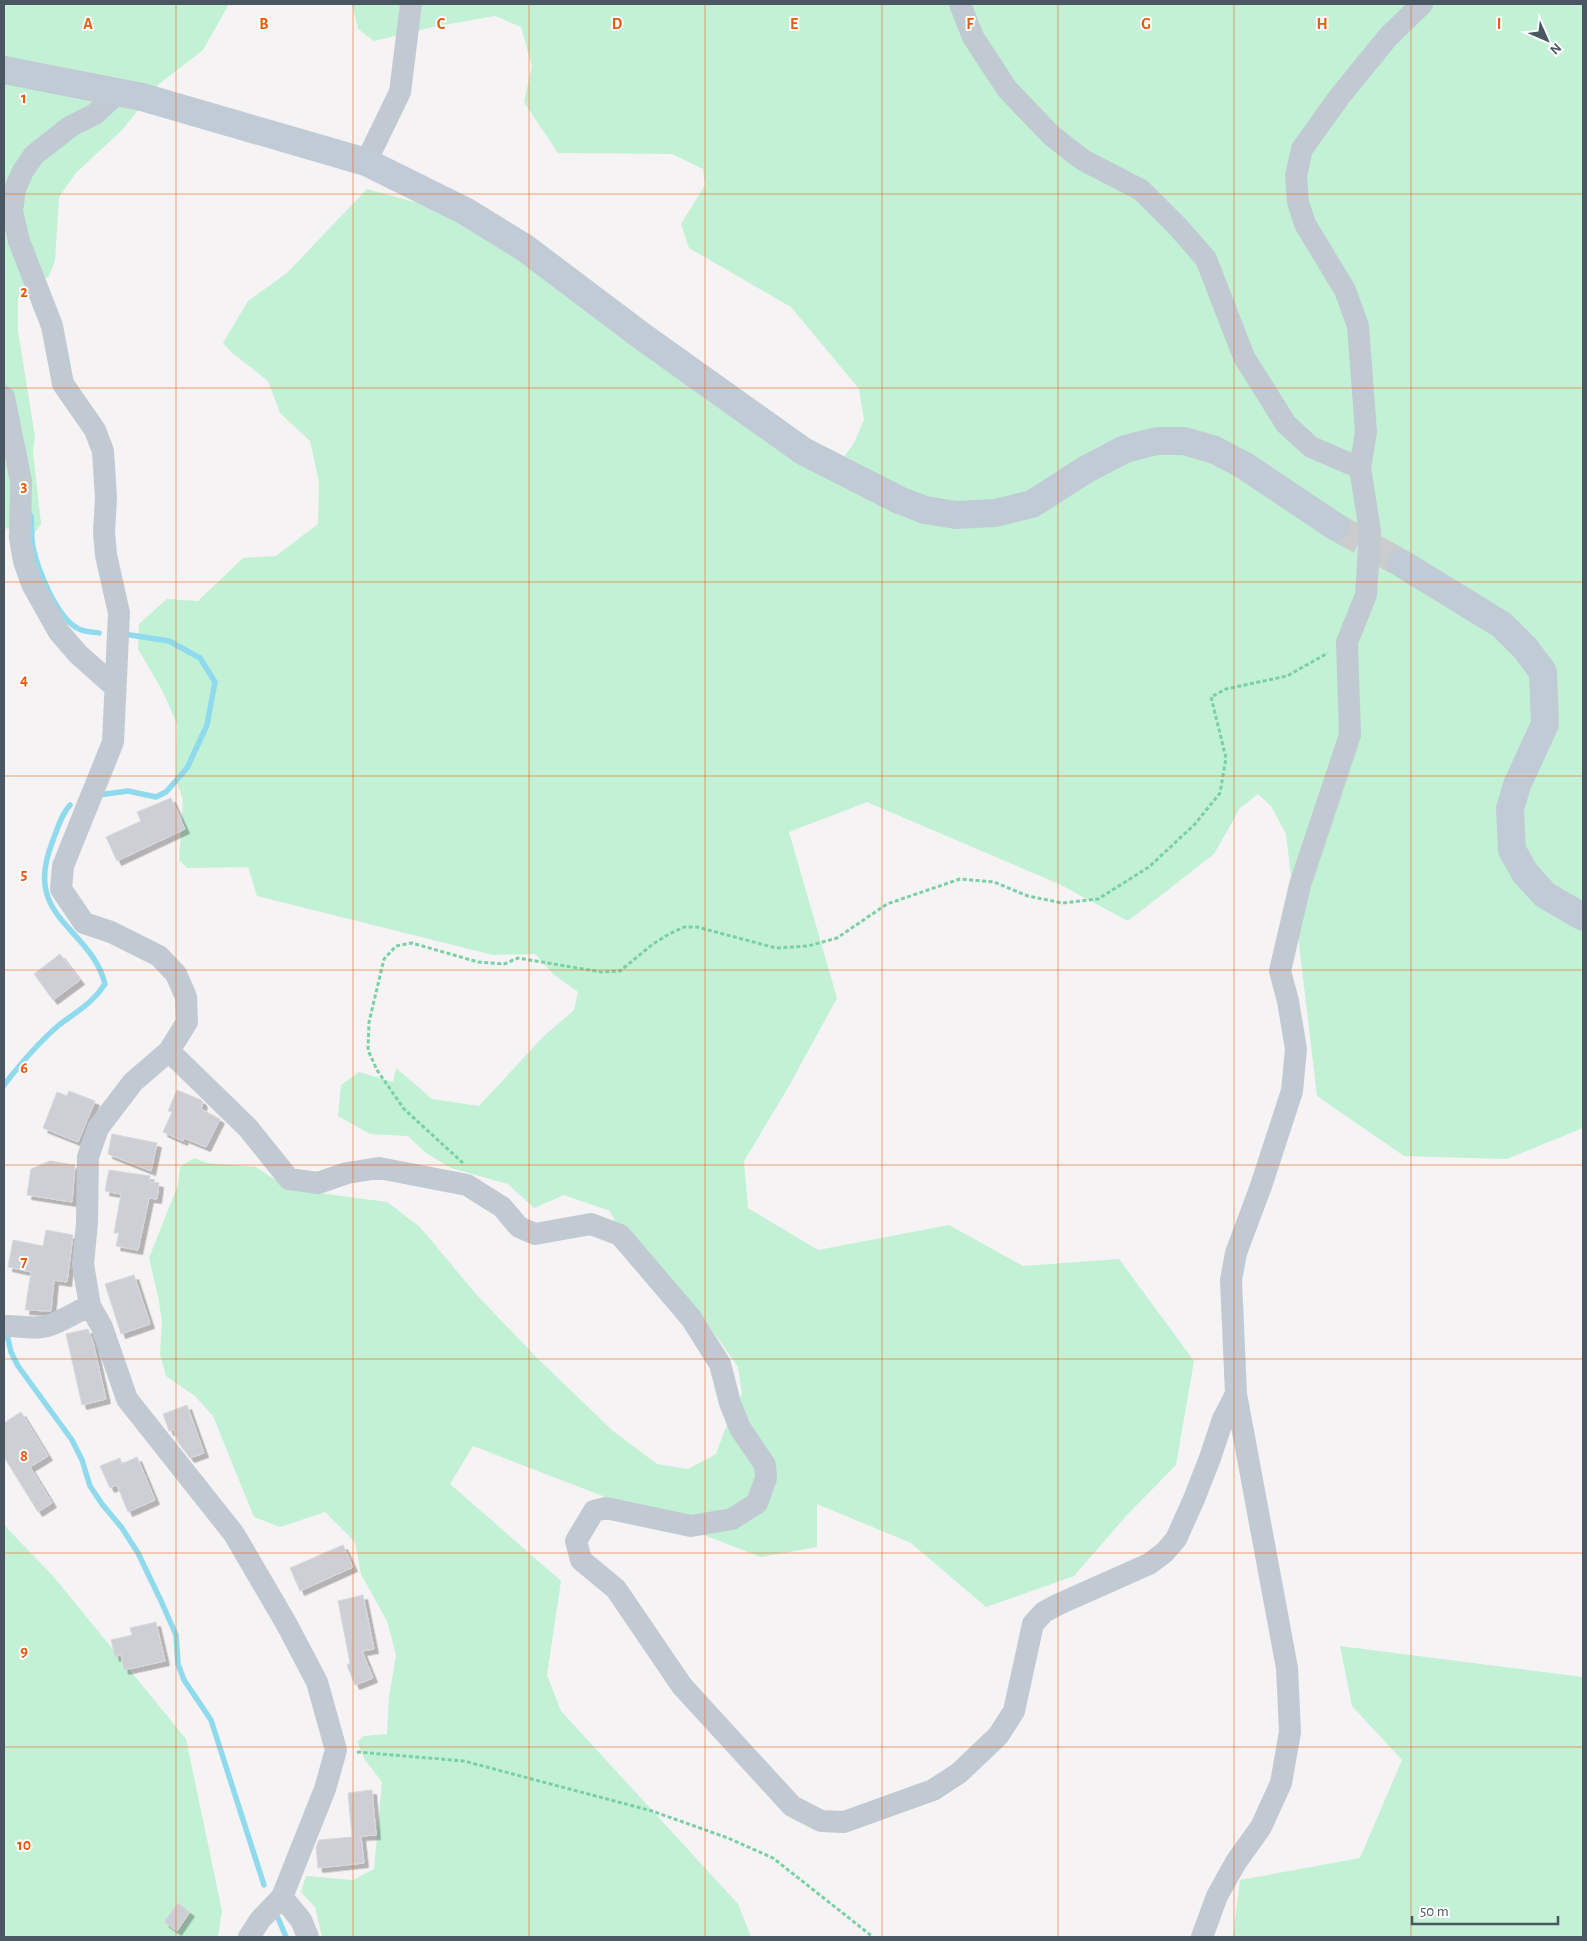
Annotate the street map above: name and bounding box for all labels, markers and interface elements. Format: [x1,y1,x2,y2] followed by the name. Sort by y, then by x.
[1522,15,1572,65] north arrow
[83,16,93,32] text: A
[259,16,269,32] text: B
[437,16,446,32] text: C
[612,16,623,32] text: D
[790,16,798,32] text: E
[966,16,974,32] text: F
[1141,16,1151,32] text: G
[1316,16,1328,32] text: H
[1497,16,1501,32] text: I
[1547,40,1564,57] text: N
[21,90,27,106] text: 1
[20,284,28,300] text: 2
[21,478,28,494] text: 3
[20,672,28,688] text: 4
[21,866,28,882] text: 5
[20,1060,28,1076] text: 6
[21,1254,28,1270] text: 7
[20,1448,28,1464] text: 8
[20,1643,28,1659] text: 9
[17,1837,31,1853] text: 10
[1412,1894,1558,1926] scale bar
[1420,1904,1449,1919] text: 50 m

